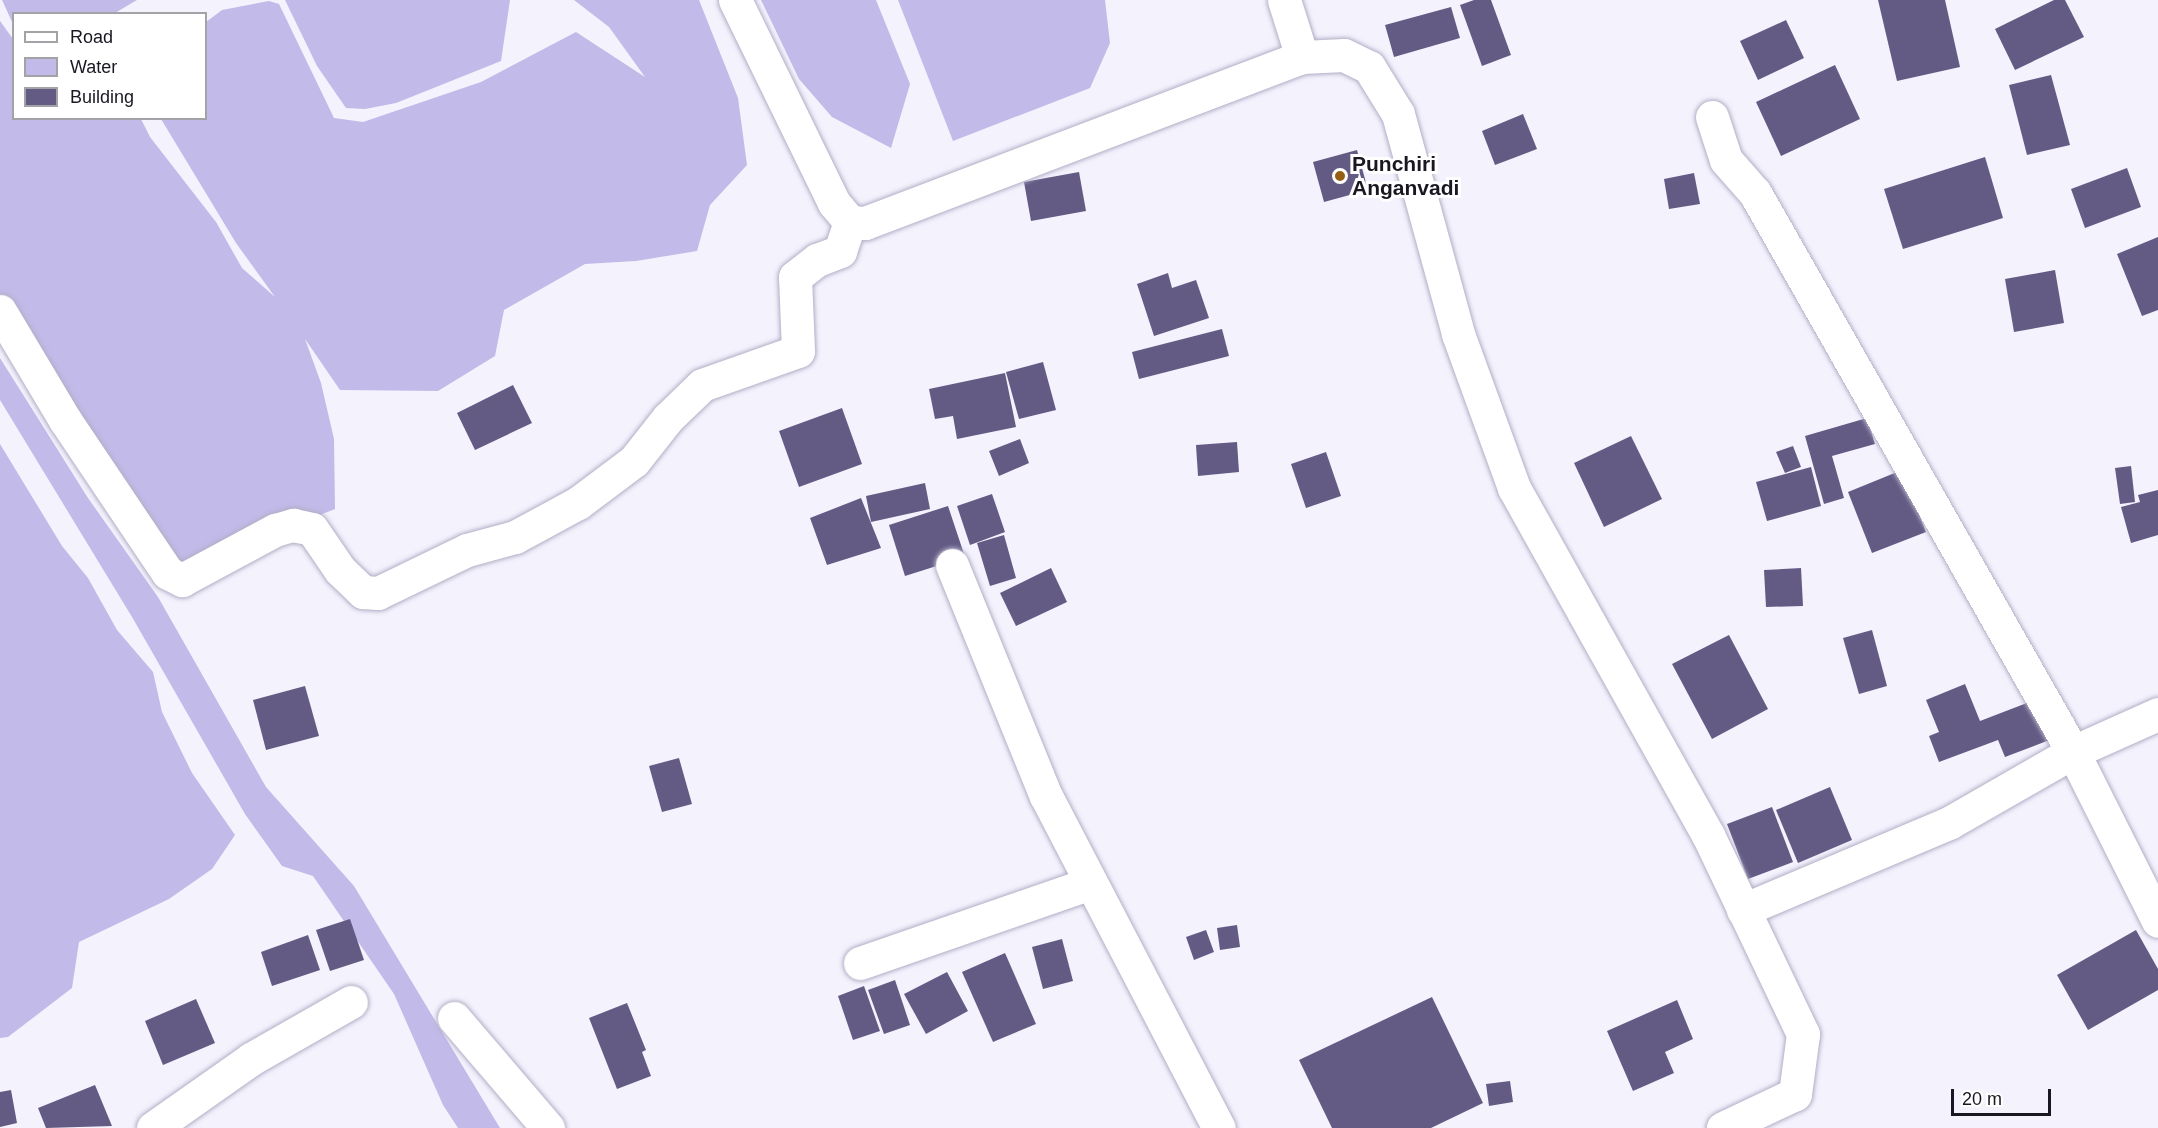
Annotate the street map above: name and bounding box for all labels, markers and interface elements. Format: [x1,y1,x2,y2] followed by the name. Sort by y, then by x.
[12,12,207,120] legend
[70,27,113,47] text: Road
[70,57,117,77] text: Water
[70,87,134,107] text: Building
[1352,151,1459,201] place label: Punchiri Anganvadi
[1333,169,1347,183] marker: Punchiri Anganvadi
[1954,1077,2054,1115] scale bar
[1962,1089,2002,1109] text: 20 m

